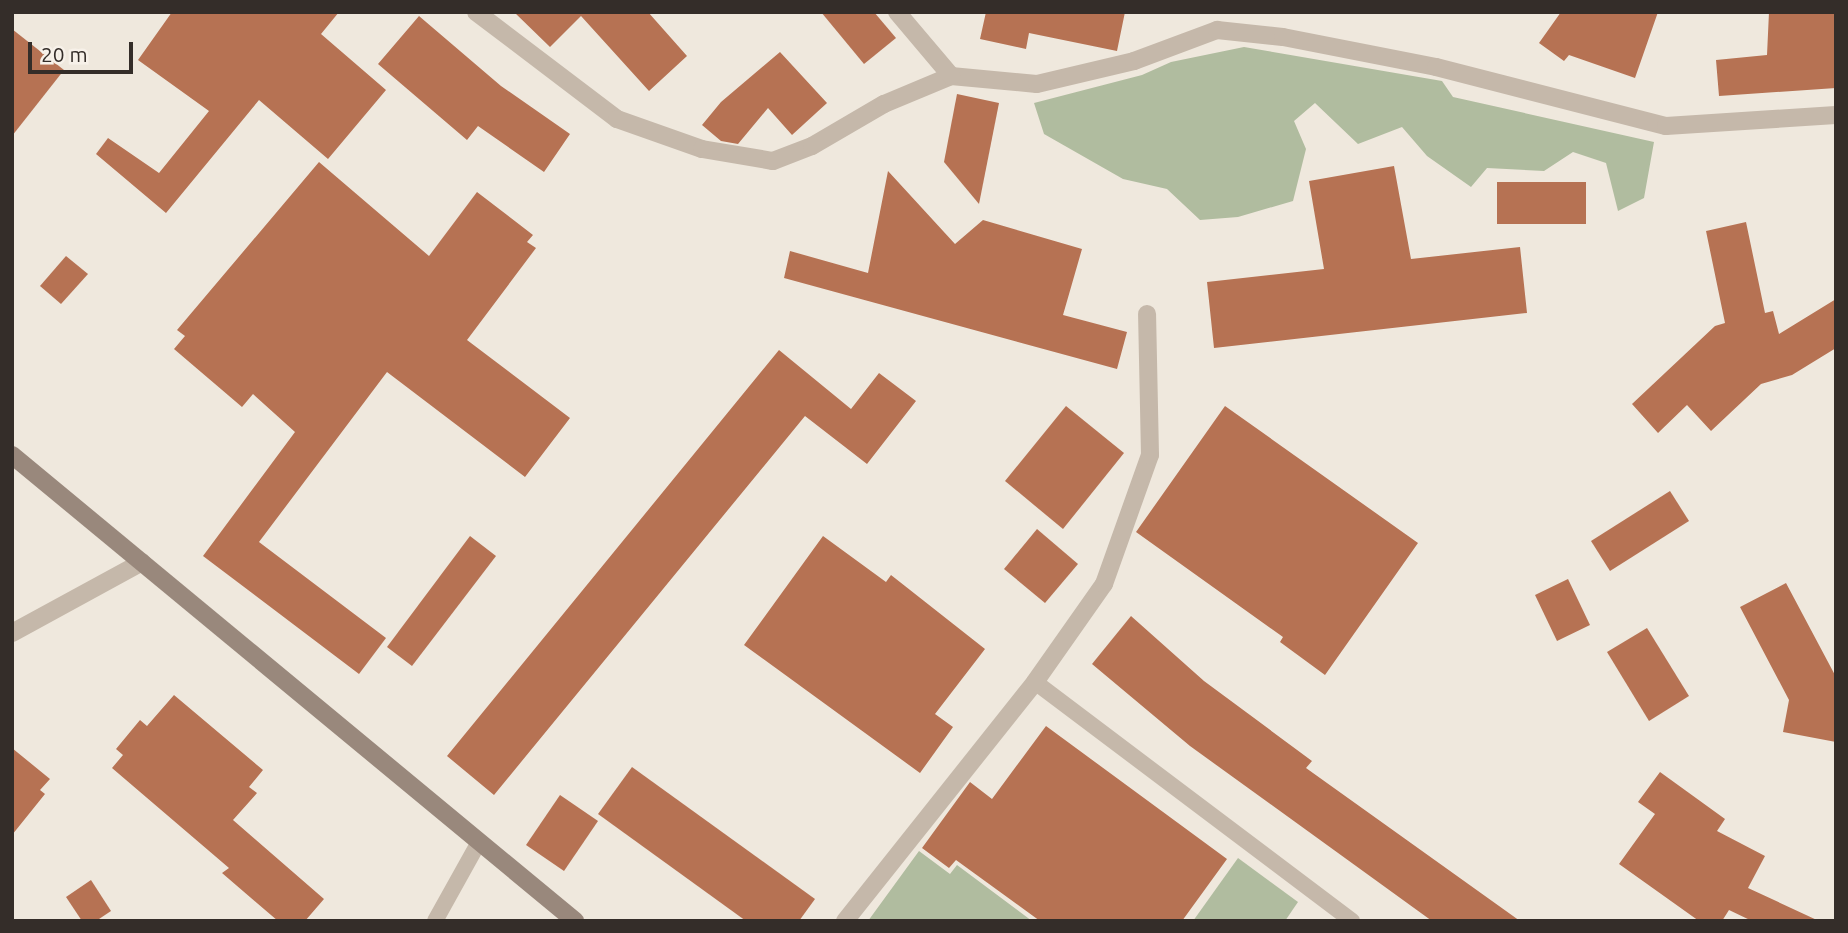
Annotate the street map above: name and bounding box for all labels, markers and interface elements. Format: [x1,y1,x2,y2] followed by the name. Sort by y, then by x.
[32,28,136,72] scale bar
[41,42,88,66] text: 20 m

